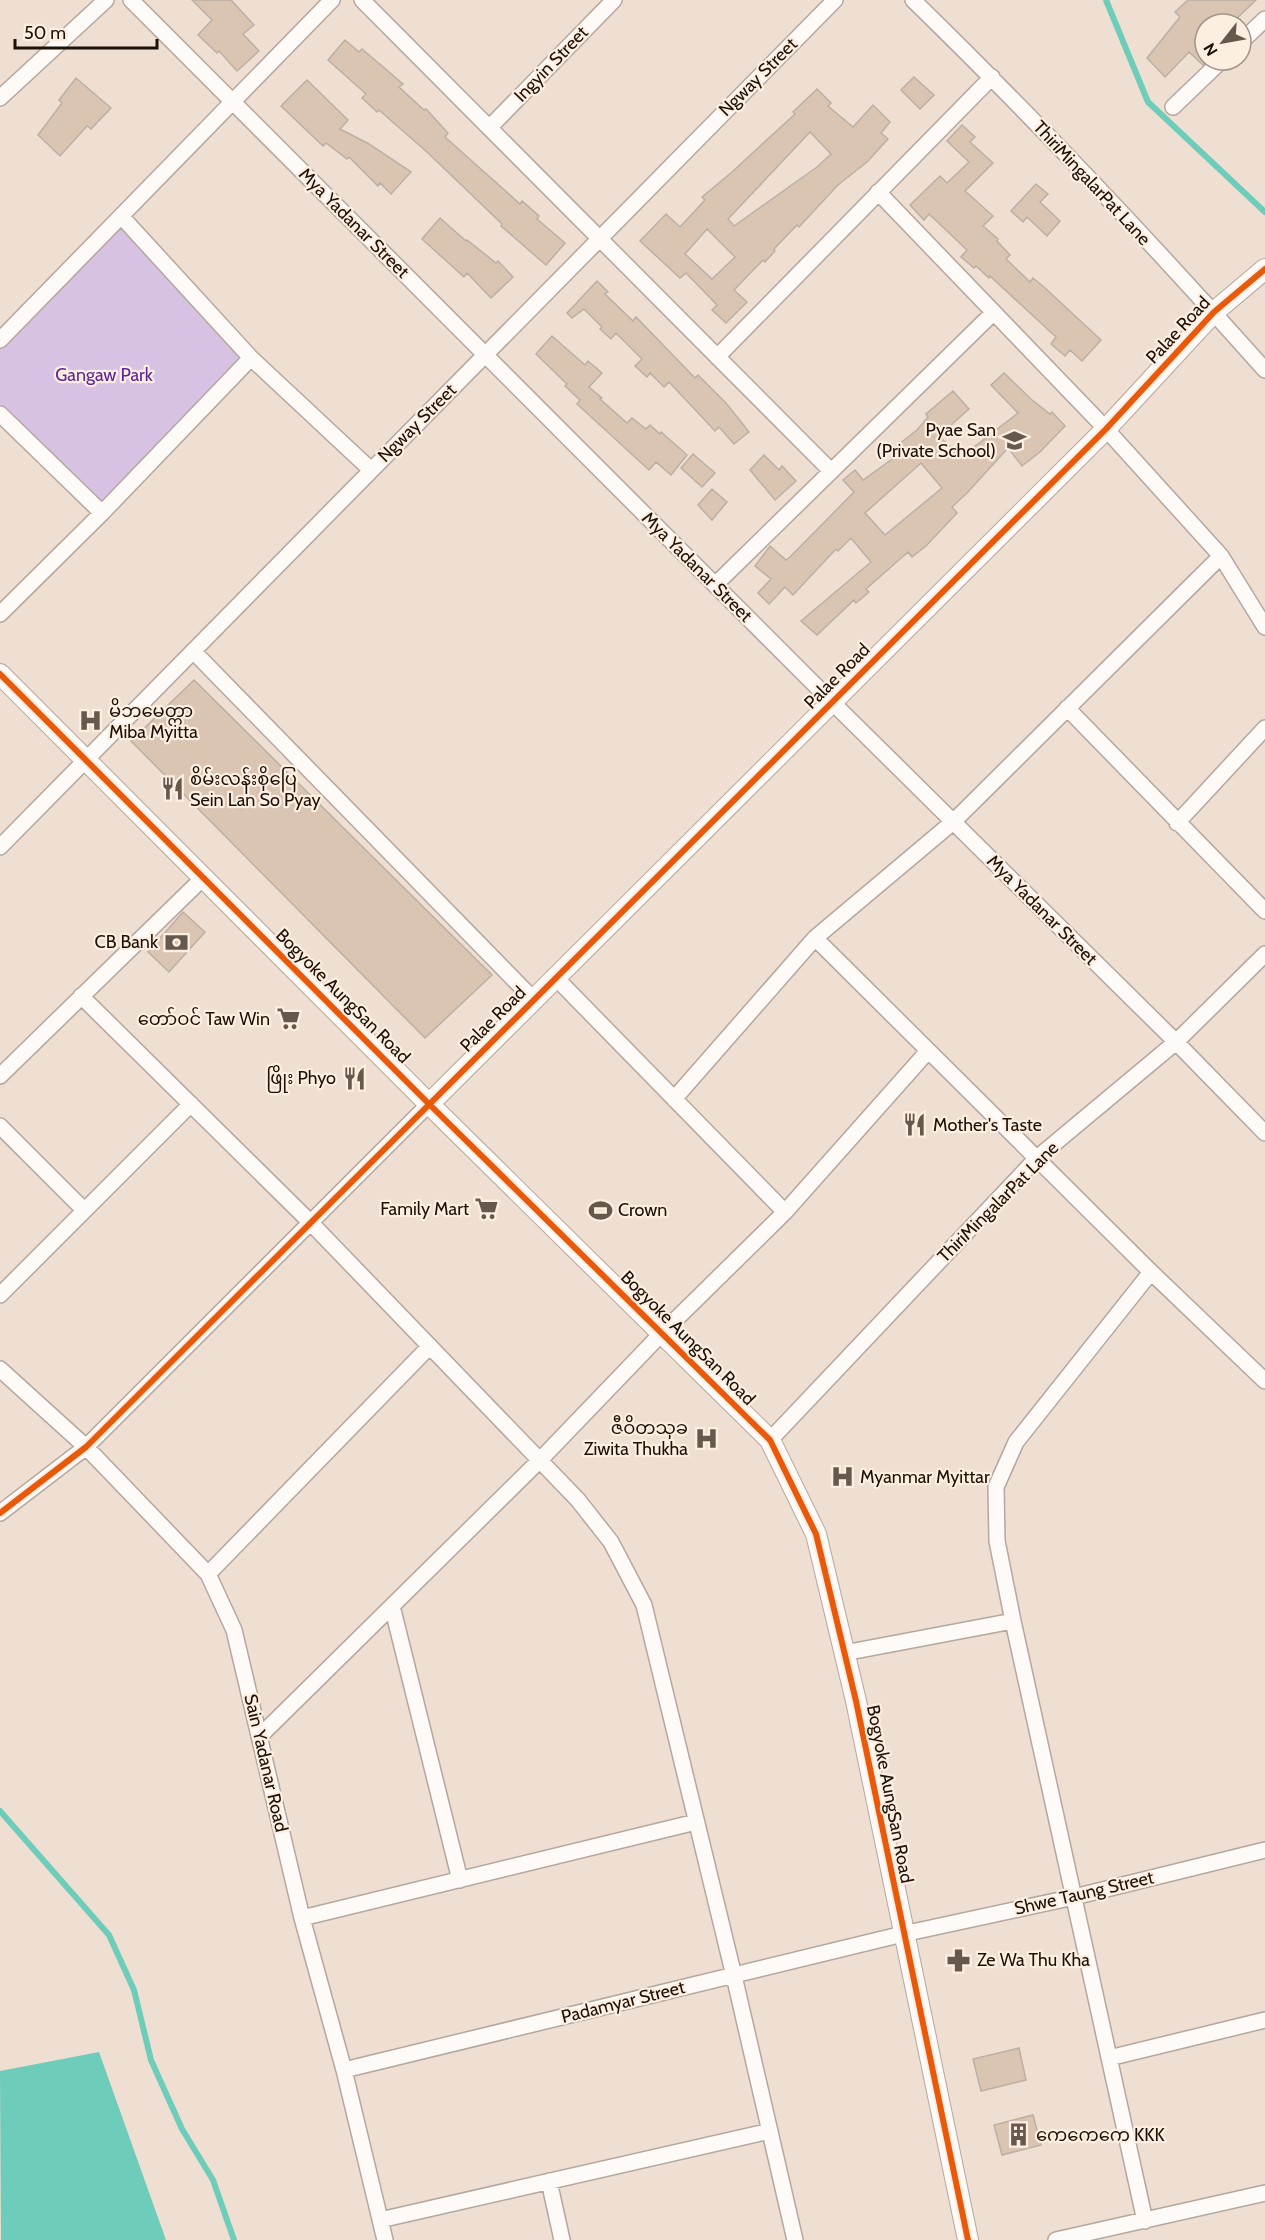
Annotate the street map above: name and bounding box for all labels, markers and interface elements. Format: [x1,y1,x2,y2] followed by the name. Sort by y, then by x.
[15,12,158,50] scale bar
[1193,12,1253,72] north arrow
[24,22,66,44] text: 50 m
[509,22,593,106] street label: Ingyin Street
[714,33,802,121] street label: Ngway Street
[1200,40,1222,59] text: N
[1029,116,1155,250] street label: ThiriMingalarPat Lane
[294,163,414,283] street label: Mya Yadanar Street
[1141,292,1215,368] street label: Palae Road
[55,364,154,386] park label: Gangaw Park
[373,379,461,467] street label: Ngway Street
[876,419,996,462] place label: Pyae San (Private School)
[1001,427,1027,453] school or university icon: Pyae San (Private School)
[637,507,757,627] street label: Mya Yadanar Street
[800,639,874,713] street label: Palae Road
[109,697,198,743] place label: မိဘမေတ္တာ Miba Myitta
[78,708,104,734] hospital icon: မိဘမေတ္တာ Miba Myitta
[190,765,321,811] place label: စိမ်းလန်းစိုပြေ Sein Lan So Pyay
[159,776,185,802] restaurant icon: စိမ်းလန်းစိုပြေ Sein Lan So Pyay
[982,850,1102,970] street label: Mya Yadanar Street
[271,924,415,1068] street label: Bogyoke AungSan Road
[163,929,189,955] bank icon: CB Bank
[95,931,159,953] place label: CB Bank
[456,982,530,1056] street label: Palae Road
[138,1006,270,1030] place label: တော်ဝင် Taw Win
[275,1006,301,1032] supermarket icon: တော်ဝင် Taw Win
[266,1064,336,1093] place label: ဖြိုး Phyo
[341,1065,367,1091] restaurant icon: ဖြိုး Phyo
[902,1112,928,1138] restaurant icon: Mother's Taste
[933,1114,1042,1136] place label: Mother's Taste
[933,1137,1063,1267] street label: ThiriMingalarPat Lane
[474,1196,500,1222] supermarket icon: Family Mart
[587,1197,613,1223] sports icon: Crown
[380,1198,469,1220] place label: Family Mart
[618,1199,667,1221] place label: Crown
[616,1266,760,1410] street label: Bogyoke AungSan Road
[584,1414,688,1460] place label: ဇီဝိတသုခ Ziwita Thukha
[693,1425,719,1451] hospital icon: ဇီဝိတသုခ Ziwita Thukha
[829,1464,855,1490] hospital icon: Myanmar Myittar
[860,1466,990,1488] place label: Myanmar Myittar
[239,1692,293,1834] street label: Sain Yadanar Road
[862,1703,918,1885] street label: Bogyoke AungSan Road
[1012,1866,1156,1920] street label: Shwe Taung Street
[946,1947,972,1973] pharmacy icon: Ze Wa Thu Kha
[977,1949,1090,1971] place label: Ze Wa Thu Kha
[559,1976,687,2028] street label: Padamyar Street
[1005,2122,1031,2148] building icon: ကေကေကေ KKK
[1036,2124,1165,2146] place label: ကေကေကေ KKK

